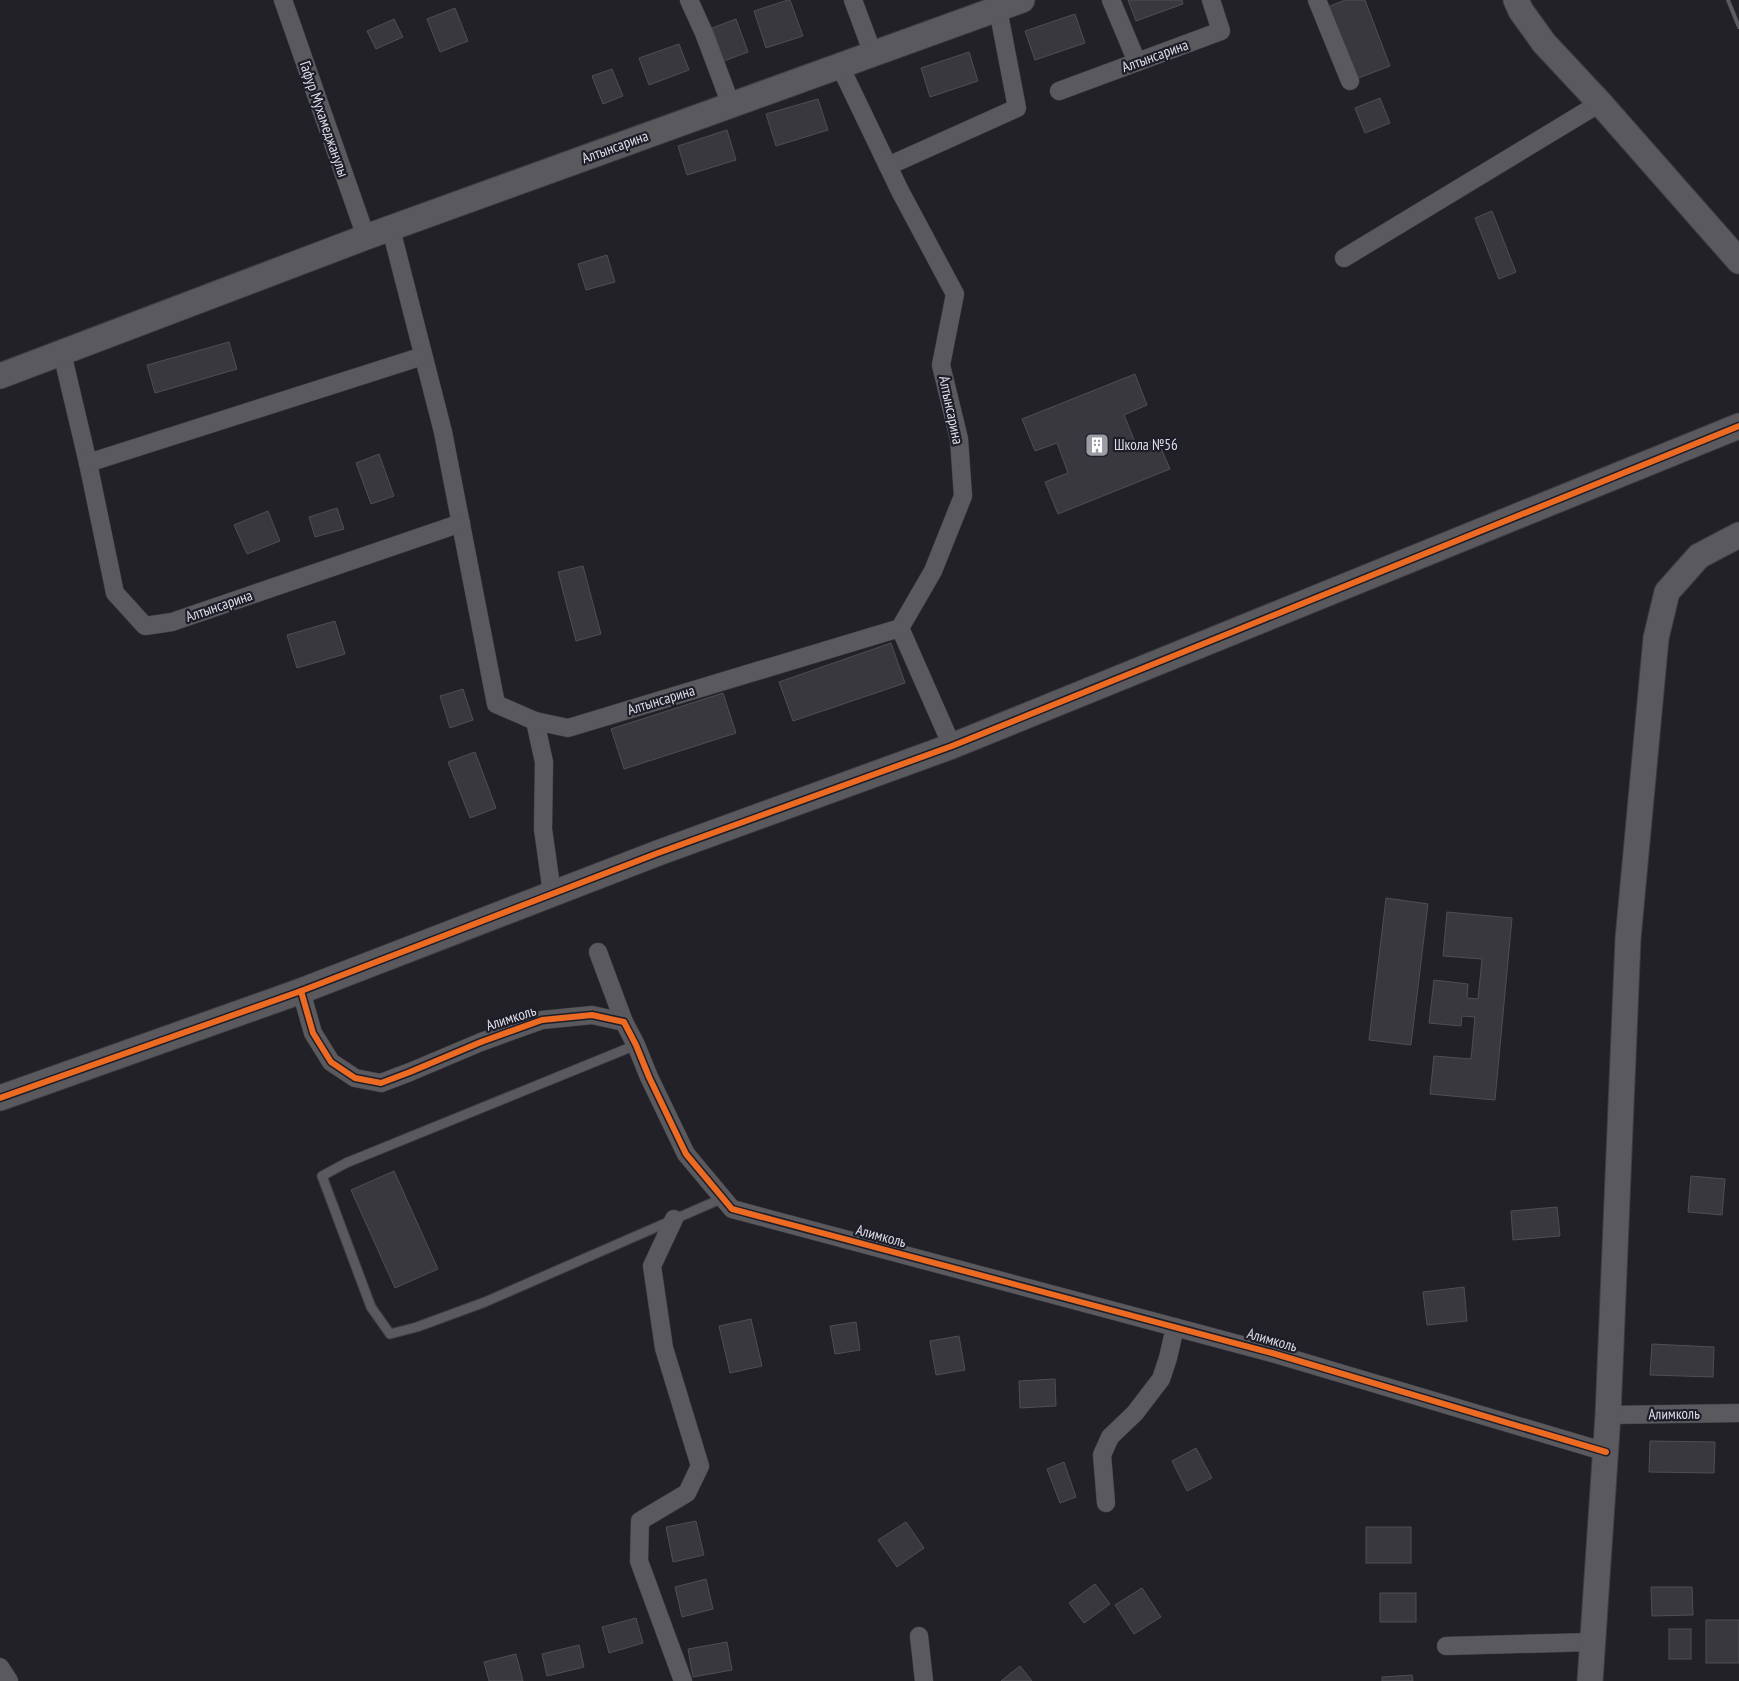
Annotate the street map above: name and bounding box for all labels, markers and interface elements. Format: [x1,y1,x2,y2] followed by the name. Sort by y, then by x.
[1119,35,1191,76] street label: Алтынсарина
[296,58,353,179] street label: Гафур Мухамеджанулы
[579,126,651,167] street label: Алтынсарина
[935,374,968,446] street label: Алтынсарина
[1084,432,1110,458] building icon: Школа №56
[1114,435,1178,454] place label: Школа №56
[183,585,255,626] street label: Алтынсарина
[625,680,697,719] street label: Алтынсарина
[483,1000,539,1035] street label: Алимколь
[854,1220,909,1251] street label: Алимколь
[1245,1323,1300,1356] street label: Алимколь
[1648,1404,1700,1423] street label: Алимколь

